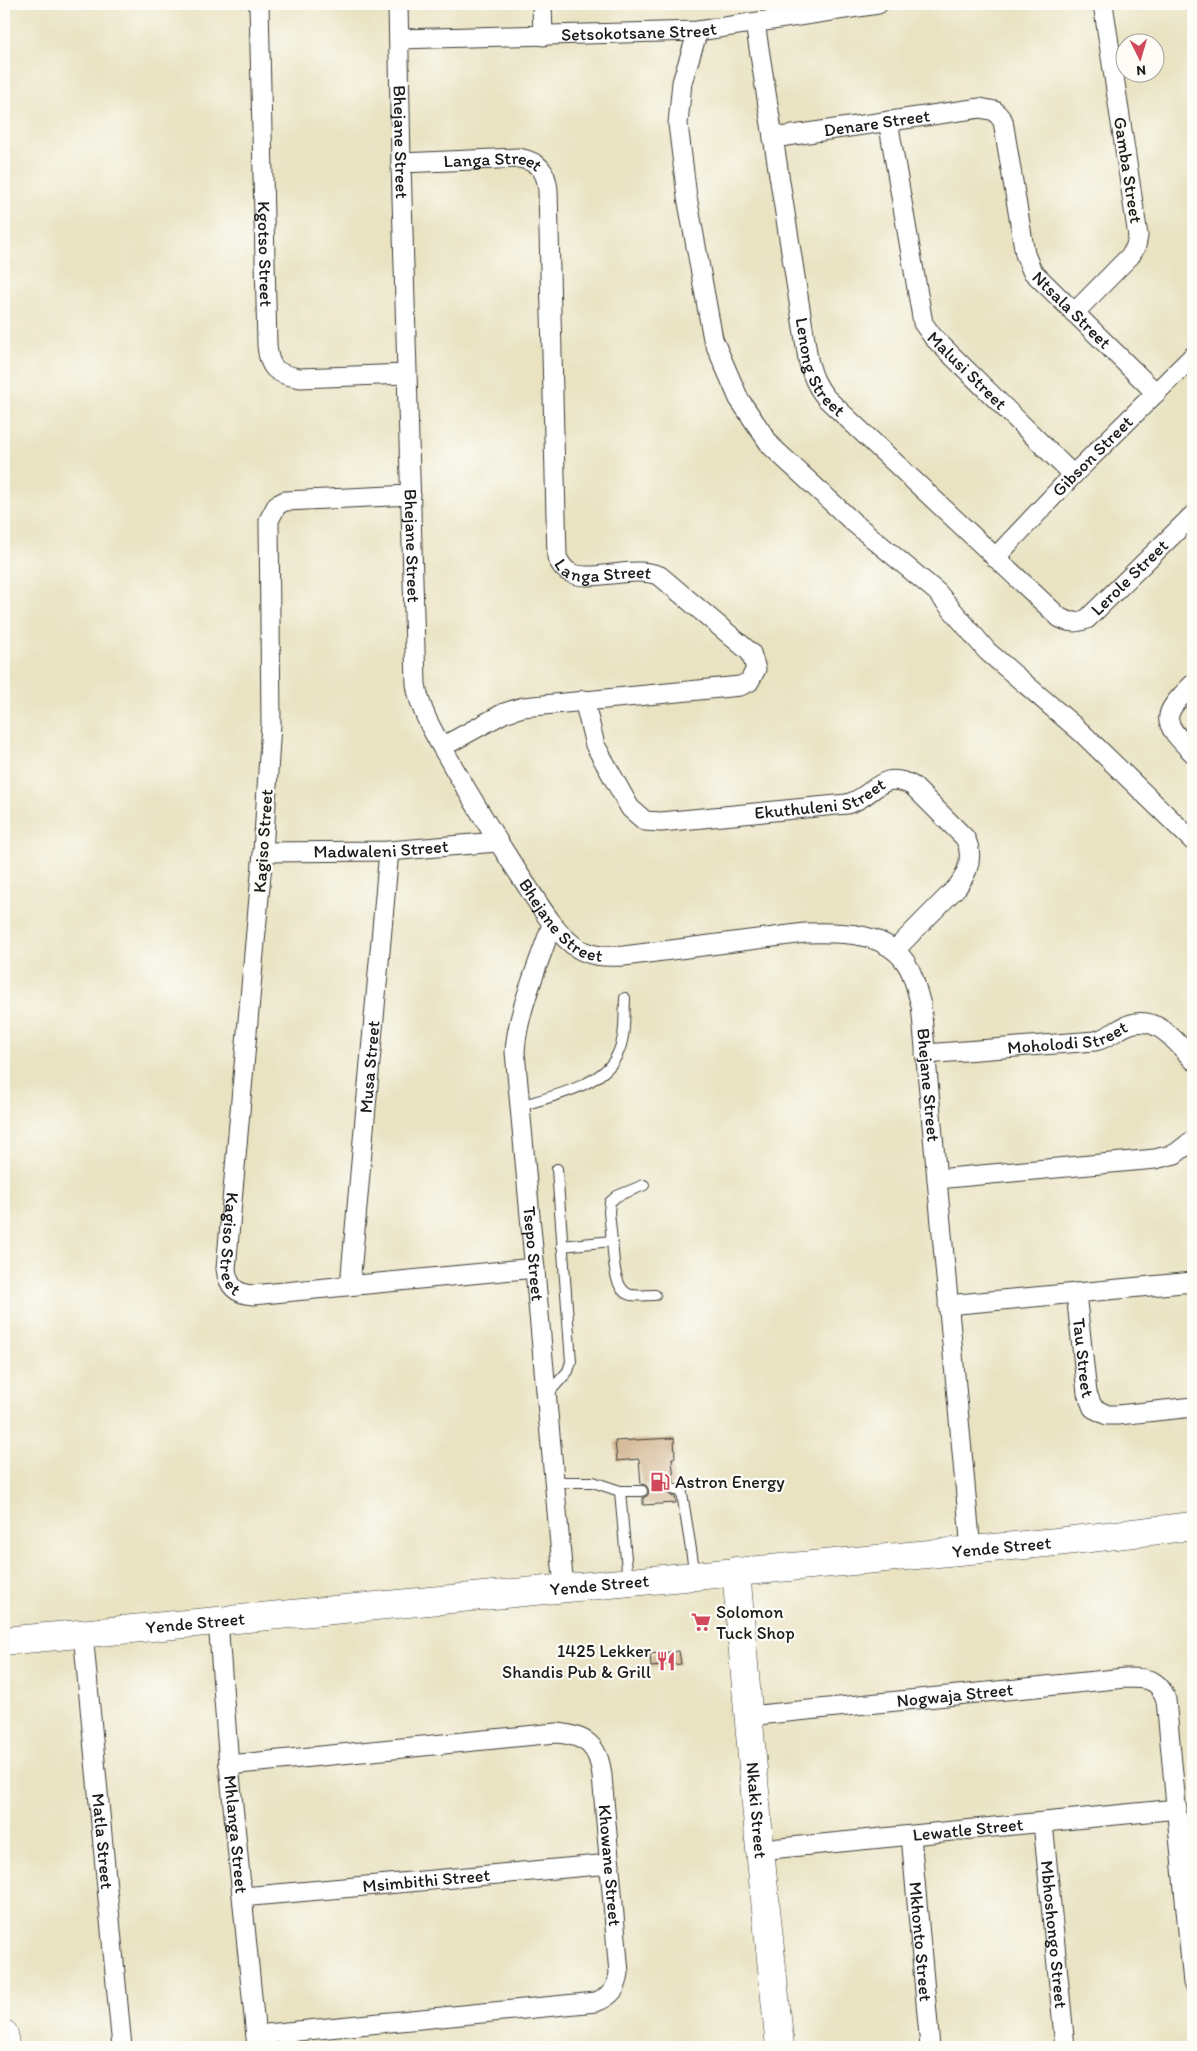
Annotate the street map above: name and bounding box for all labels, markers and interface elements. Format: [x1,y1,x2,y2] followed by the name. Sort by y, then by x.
[561,17,719,46] street label: Setsokotsane Street
[1114,32,1164,82] north arrow
[1136,62,1147,79] text: N
[389,85,413,199] street label: Bhejane Street
[822,104,932,142] street label: Denare Street
[1109,115,1147,225] street label: Gamba Street
[443,147,547,176] street label: Langa Street
[253,201,277,307] street label: Kgotso Street
[1027,266,1116,354] street label: Ntsala Street
[791,316,850,421] street label: Lenong Street
[923,327,1012,415] street label: Malusi Street
[1047,411,1138,501] street label: Gibson Street
[399,489,425,603] street label: Bhejane Street
[1086,534,1173,620] street label: Lerole Street
[549,555,653,587] street label: Langa Street
[753,773,889,824] street label: Ekuthuleni Street
[248,788,278,894] street label: Kagiso Street
[313,835,450,863] street label: Madwaleni Street
[514,874,604,967] street label: Bhejane Street
[1007,1016,1131,1059] street label: Moholodi Street
[354,1019,385,1114] street label: Musa Street
[912,1027,945,1143] street label: Bhejane Street
[215,1191,245,1301] street label: Kagiso Street
[518,1205,549,1302] street label: Tsepo Street
[1068,1317,1099,1401] street label: Tau Street
[649,1471,671,1493] fuel station icon: Astron Energy
[675,1471,785,1493] place label: Astron Energy
[951,1531,1052,1563] street label: Yende Street
[549,1569,650,1601] street label: Yende Street
[716,1601,795,1644] place label: Solomon Tuck Shop
[145,1607,246,1639] street label: Yende Street
[690,1611,712,1633] supermarket icon: Solomon Tuck Shop
[502,1640,652,1683] place label: 1425 Lekker Shandis Pub & Grill
[655,1650,677,1672] restaurant icon: 1425 Lekker Shandis Pub & Grill
[896,1678,1015,1712] street label: Nogwaja Street
[741,1761,772,1860] street label: Nkaki Street
[219,1774,253,1895] street label: Mhlanga Street
[87,1792,118,1890] street label: Matla Street
[593,1804,626,1927] street label: Khowane Street
[912,1813,1025,1846] street label: Lewatle Street
[1036,1859,1072,2010] street label: Mbhoshongo Street
[362,1864,491,1897] street label: Msimbithi Street
[904,1881,937,2003] street label: Mkhonto Street

